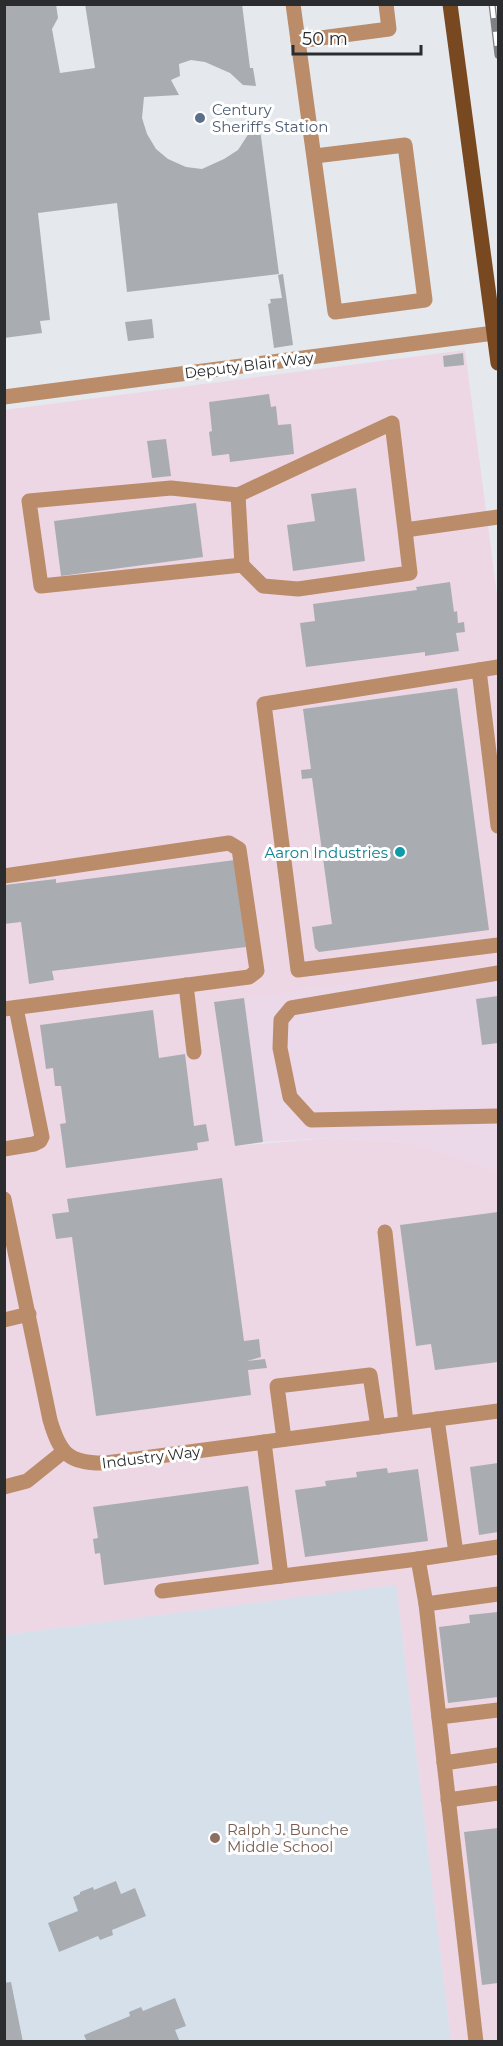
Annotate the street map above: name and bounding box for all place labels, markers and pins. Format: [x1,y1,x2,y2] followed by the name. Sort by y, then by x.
[212,100,328,136] place label: Century Sheriff's Station
[193,111,207,125] marker: Century Sheriff's Station
[264,843,388,862] place label: Aaron Industries
[393,845,407,859] marker: Aaron Industries
[227,1820,348,1856] place label: Ralph J. Bunche Middle School
[208,1831,222,1845] marker: Ralph J. Bunche Middle School

